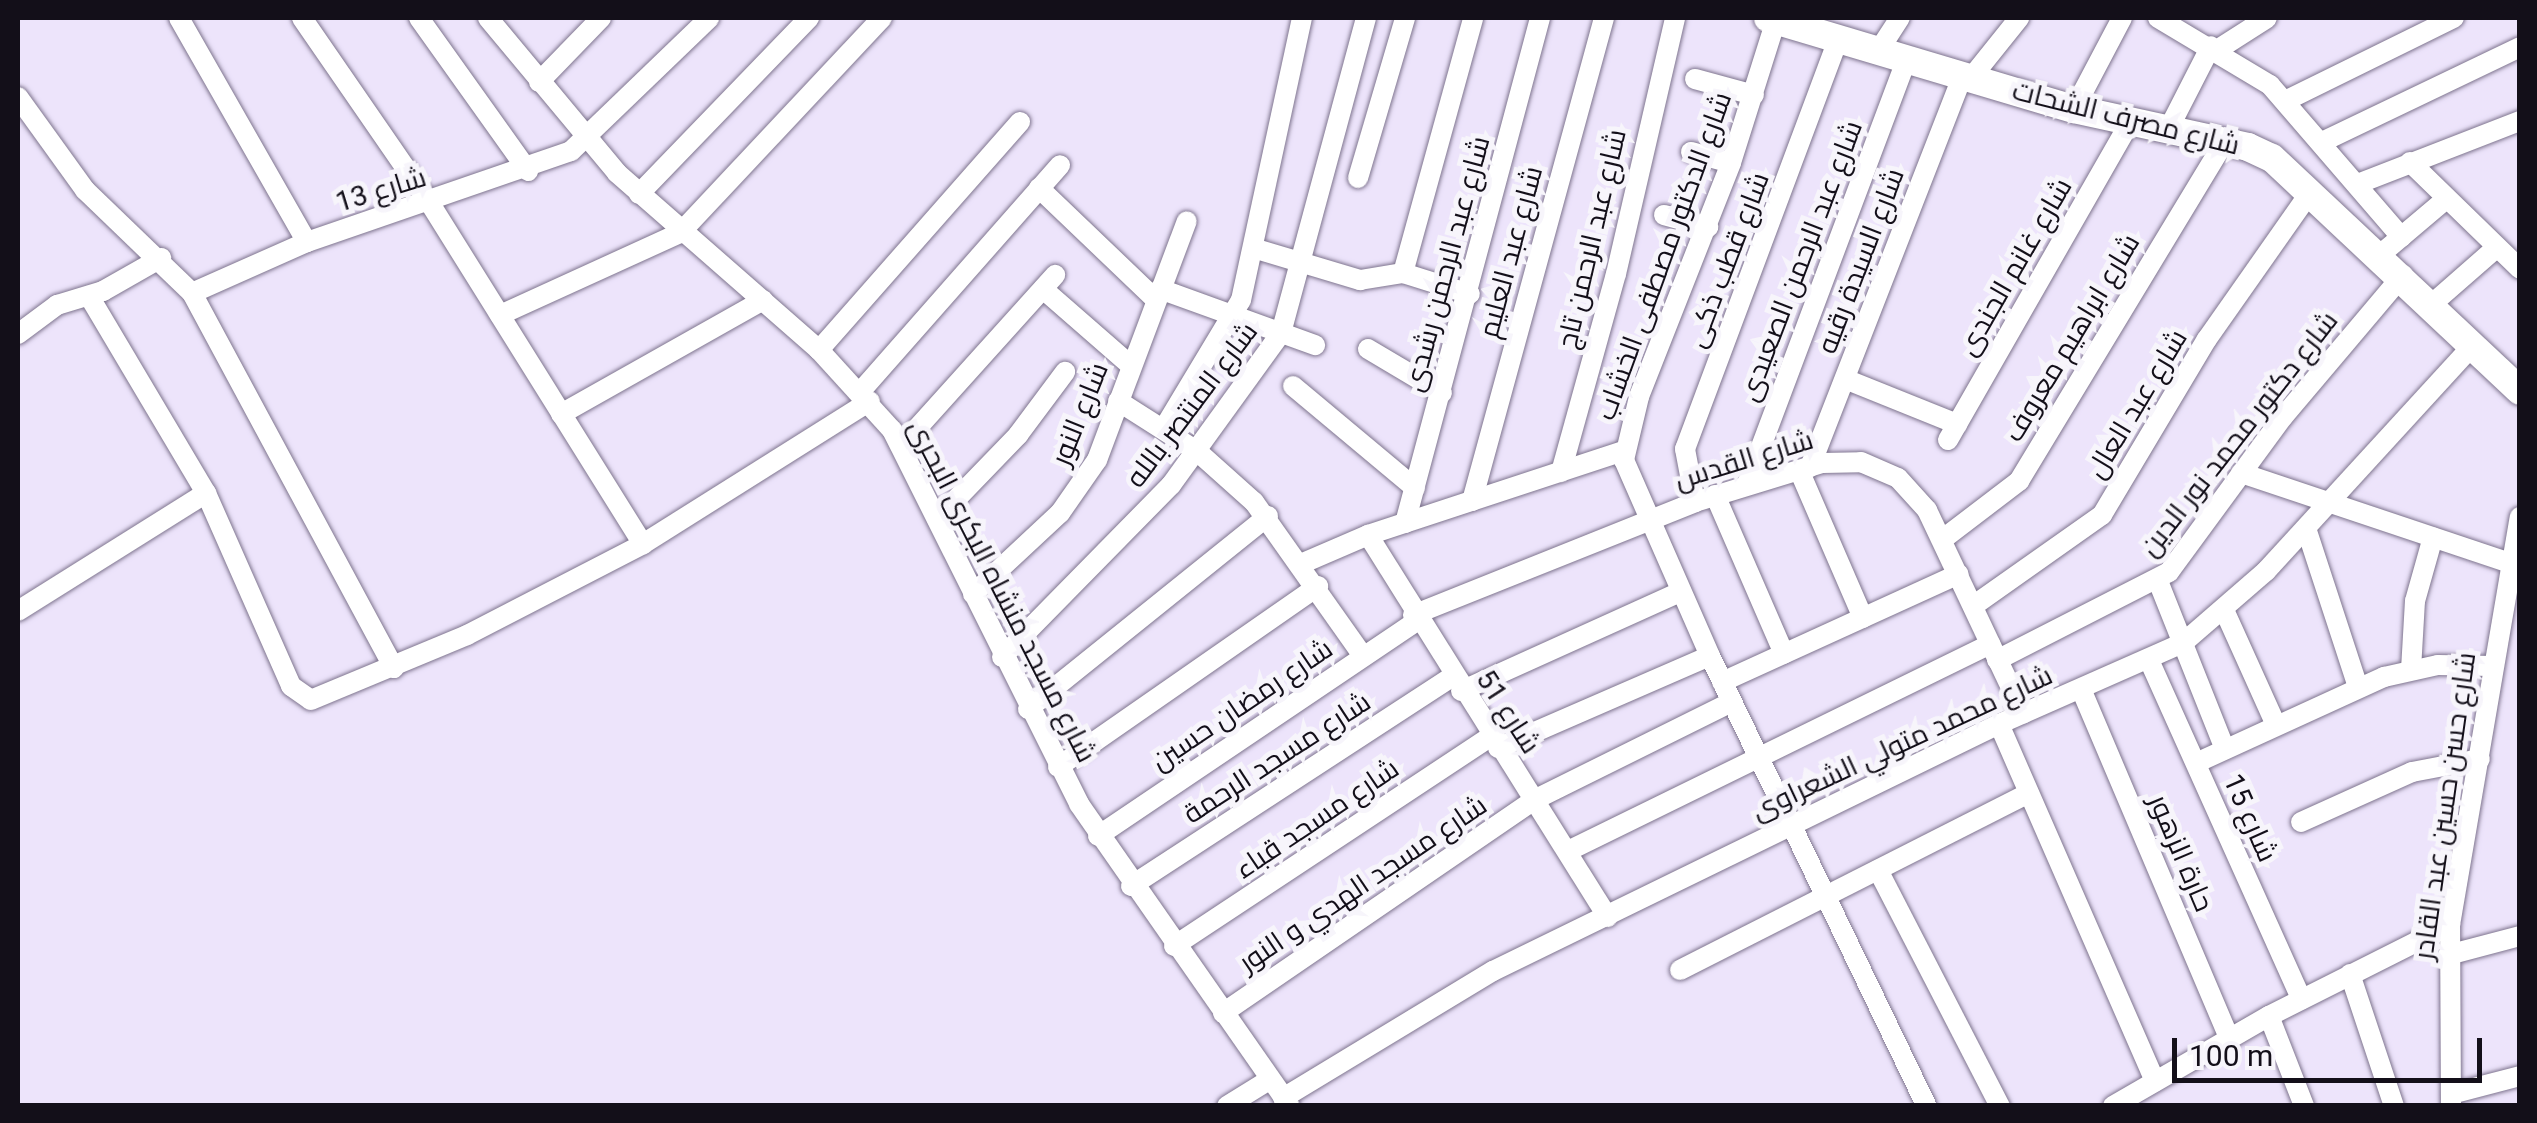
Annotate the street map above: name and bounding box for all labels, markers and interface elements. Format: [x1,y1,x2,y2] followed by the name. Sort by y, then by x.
[2009,74,2243,162] street label: شارع مصرف الشحات
[1589,87,1739,425] street label: شارع الدكتور مصطفى الخشاب
[1732,116,1870,406] street label: شارع عبد الرحمن الصعيدى
[1550,126,1634,352] street label: شارع عبد الرحمن تاج
[1397,133,1497,395] street label: شارع عبد الرحمن رشدى
[332,160,430,220] street label: شارع 13
[1472,163,1550,341] street label: شارع عبد العليم
[1810,164,1912,358] street label: شارع السيدة رقيه
[1679,168,1777,352] street label: شارع قطب ذكى
[1951,172,2079,362] street label: شارع غانم الجندى
[1997,228,2147,448] street label: شارع ابراهيم معروف
[2133,305,2345,563] street label: شارع دكتور محمد نور الدين
[1119,316,1265,494] street label: شارع المنتصر بالله
[2079,323,2195,485] street label: شارع عبد العال
[1044,358,1116,470] street label: شارع النور
[901,414,1103,768] street label: شارع مسجد منشاه البكرى البحرى
[1671,423,1817,497] street label: شارع القدس
[1145,632,1339,778] street label: شارع رمضان حسين
[2407,650,2483,962] street label: شارع حسن حسين عبد القادر
[1746,658,2058,828] street label: شارع محمد متولي الشعراوى
[1469,664,1547,760] street label: شارع 51
[1177,685,1377,831] street label: شارع مسجد الرحمة
[1229,752,1405,886] street label: شارع مسجد قباء
[2216,769,2284,867] street label: شارع 15
[1233,788,1493,980] street label: شارع مسجد الهدي و النور
[2141,789,2221,917] street label: حارة الزهور
[2177,1018,2487,1080] scale bar
[2189,1038,2273,1073] text: 100 m

